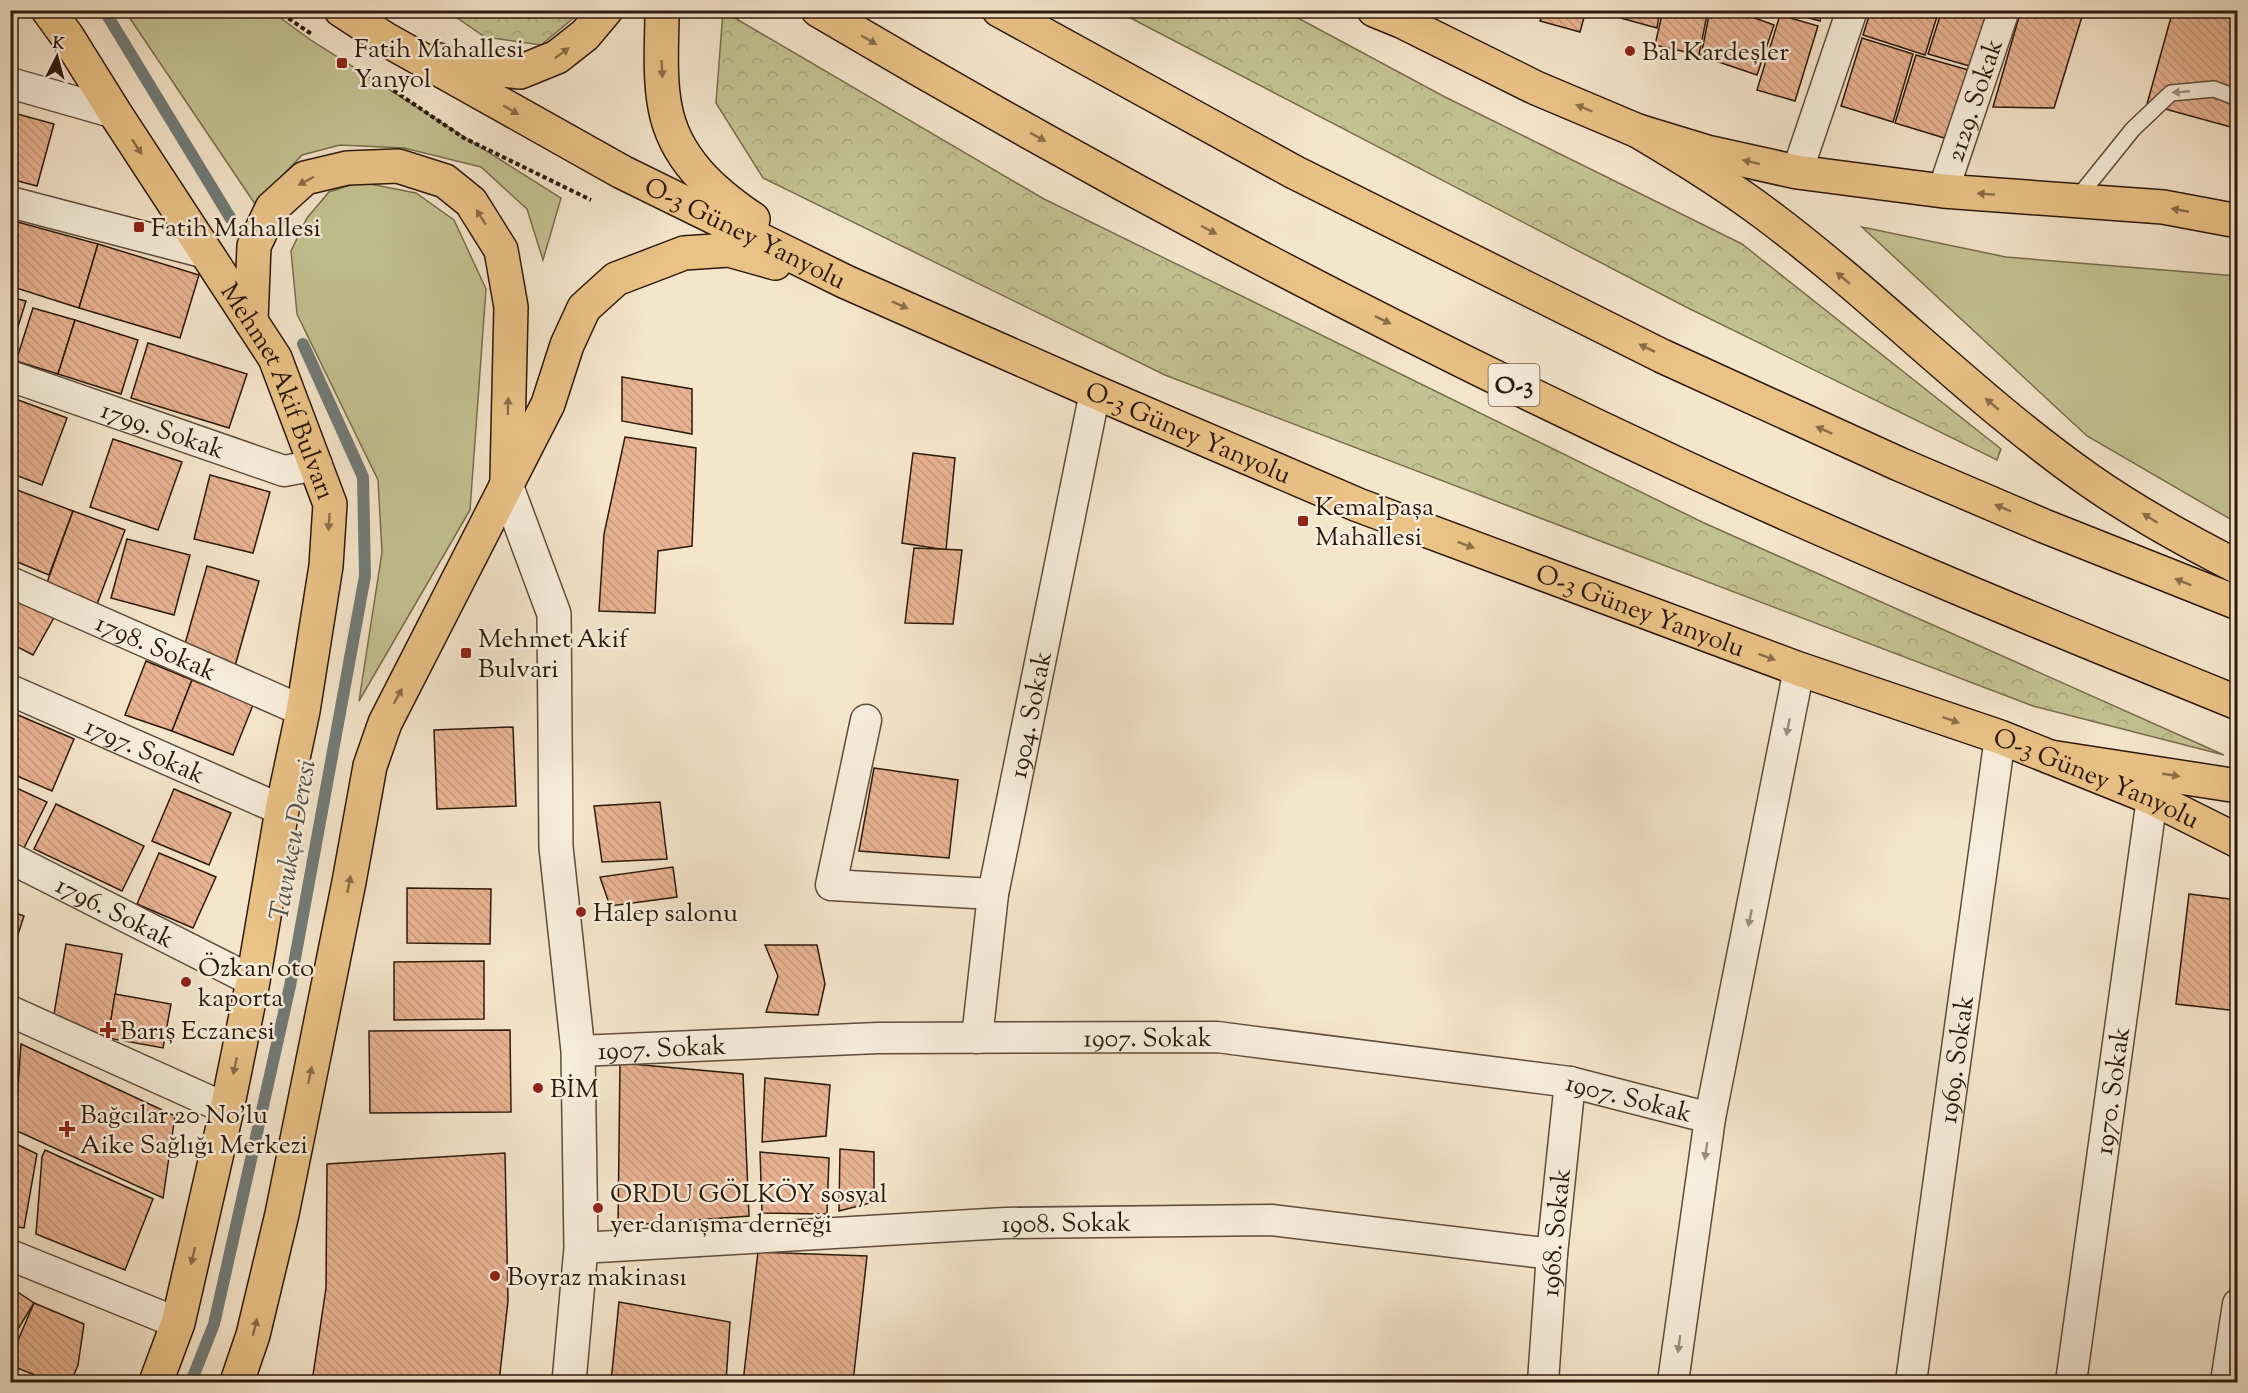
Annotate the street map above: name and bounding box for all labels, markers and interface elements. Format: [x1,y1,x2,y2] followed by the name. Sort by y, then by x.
[27,27,87,87] north arrow
[354,32,524,99] place label: Fatih Mahallesi Yanyol
[51,33,66,57] text: K
[1938,34,2014,167] street label: 2129. Sokak
[861,35,878,45] one-way arrow
[1642,35,1789,72] place label: Bal Kardeşler
[1623,44,1637,58] marker: Bal Kardeşler
[554,47,570,59] one-way arrow
[335,56,349,70] marker: Fatih Mahallesi Yanyol
[658,59,667,78] one-way arrow
[2171,87,2190,97] one-way arrow
[1575,103,1593,112] one-way arrow
[503,105,519,116] one-way arrow
[1030,132,1047,142] one-way arrow
[131,139,142,155] one-way arrow
[1741,157,1760,166] one-way arrow
[637,170,852,300] street label: O-3 Güney Yanyolu
[297,175,315,185] one-way arrow
[1976,189,1995,199] one-way arrow
[2170,205,2189,214] one-way arrow
[476,209,487,225] one-way arrow
[151,211,321,248] place label: Fatih Mahallesi
[132,220,146,234] marker: Fatih Mahallesi
[1201,225,1218,235] one-way arrow
[1835,271,1851,284] one-way arrow
[210,277,343,505] street label: Mehmet Akif Bulvarı
[891,301,908,310] one-way arrow
[1374,315,1391,324] one-way arrow
[1638,344,1655,353] one-way arrow
[1488,364,1540,406] road number: O-3
[1079,374,1296,495] street label: O-3 Güney Yanyolu
[95,393,229,470] street label: 1799. Sokak
[503,396,513,415] one-way arrow
[1985,398,2000,411] one-way arrow
[1815,426,1832,435] one-way arrow
[1315,490,1434,557] place label: Kemalpaşa Mahallesi
[1993,503,2011,513] one-way arrow
[324,513,334,532] one-way arrow
[2142,513,2158,524] one-way arrow
[1296,514,1310,528] marker: Kemalpaşa Mahallesi
[1457,541,1475,550] one-way arrow
[1530,557,1750,668] street label: O-3 Güney Yanyolu
[2174,577,2192,586] one-way arrow
[89,606,222,692] street label: 1798. Sokak
[478,622,629,689] place label: Mehmet Akif Bulvari
[459,646,473,660] marker: Mehmet Akif Bulvari
[1001,648,1063,782] street label: 1904. Sokak
[1758,653,1776,662] one-way arrow
[393,688,403,705] one-way arrow
[78,709,210,795] street label: 1797. Sokak
[1942,716,1960,726] one-way arrow
[1783,717,1792,736] one-way arrow
[1987,720,2205,840] street label: O-3 Güney Yanyolu
[261,757,328,924] water label: Tavukçu Deresi
[2161,770,2180,779] one-way arrow
[48,868,180,959] street label: 1796. Sokak
[345,874,354,893] one-way arrow
[593,896,738,933] place label: Halep salonu
[574,905,588,919] marker: Halep salonu
[1745,909,1754,928] one-way arrow
[198,951,314,1018] place label: Özkan oto kaporta
[179,975,193,989] marker: Özkan oto kaporta
[1931,993,1985,1126] street label: 1969. Sokak
[120,1014,275,1051] place label: Barış Eczanesi
[1083,1021,1212,1058] street label: 1907. Sokak
[101,1023,115,1037] marker: Barış Eczanesi
[2087,1025,2141,1158] street label: 1970. Sokak
[597,1029,727,1071] street label: 1907. Sokak
[230,1056,240,1075] one-way arrow
[306,1065,315,1084] one-way arrow
[1561,1066,1695,1134] street label: 1907. Sokak
[550,1072,599,1109] place label: BİM
[531,1081,545,1095] marker: BİM
[80,1098,308,1165] place label: Bağcılar 20 No'lu Aike Sağlığı Merkezi
[58,1120,76,1138] marker: Bağcılar 20 No'lu Aike Sağlığı Merkezi
[1701,1141,1710,1160] one-way arrow
[1533,1167,1582,1298] street label: 1968. Sokak
[610,1177,887,1244] place label: ORDU GÖLKÖY sosyal yer danışma derneği
[591,1201,605,1215] marker: ORDU GÖLKÖY sosyal yer danışma derneği
[1001,1206,1131,1244] street label: 1908. Sokak
[188,1247,197,1266] one-way arrow
[507,1260,687,1297] place label: Boyraz makinası
[488,1269,502,1283] marker: Boyraz makinası
[250,1318,260,1336] one-way arrow
[1674,1334,1683,1353] one-way arrow

